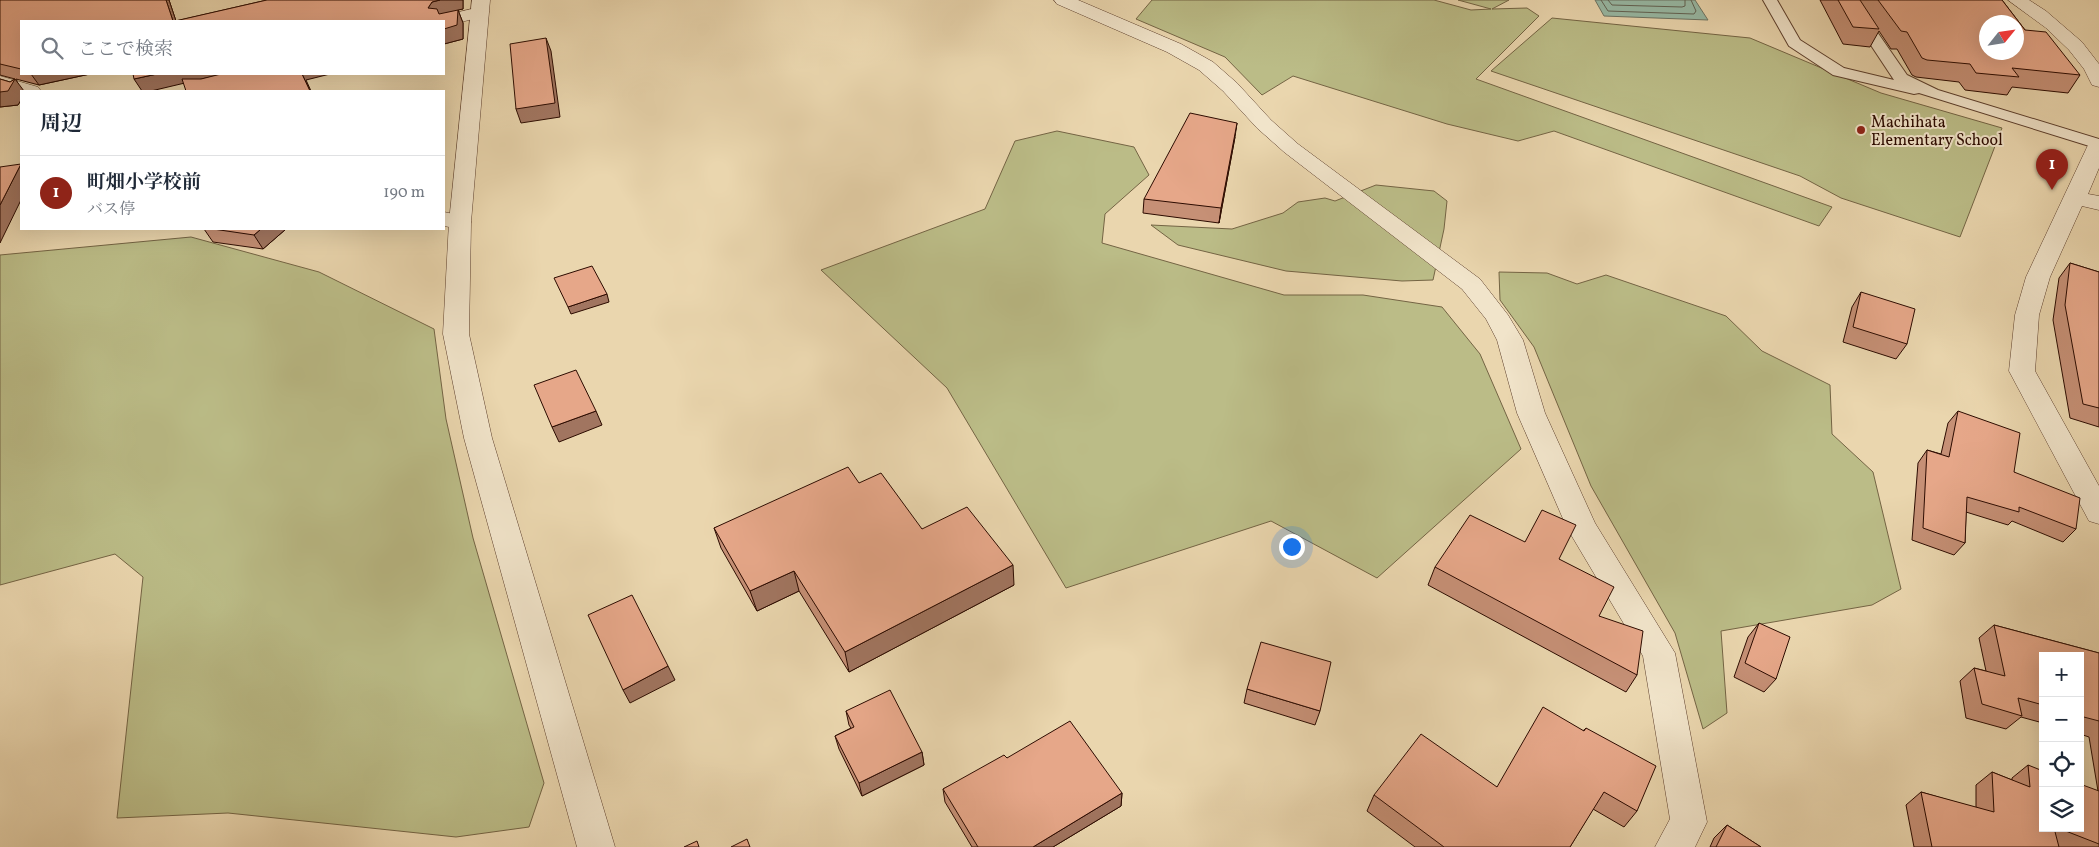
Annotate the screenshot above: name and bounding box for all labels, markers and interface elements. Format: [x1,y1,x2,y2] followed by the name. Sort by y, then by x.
[1979,15,2024,60] north arrow
[20,20,445,75] search box
[38,34,66,62] icon: search
[78,37,173,63] text: ここで検索
[40,110,82,139] text: 周辺
[1871,112,2003,152] place label: Machihata Elementary School
[1855,124,1867,136] marker: Machihata Elementary School
[2036,149,2068,190] pin: 1
[87,170,201,196] text: 町畑小学校前
[53,182,59,204] text: 1
[383,182,425,204] text: 190 m
[87,199,135,221] text: バス停
[1279,534,1305,560] your location
[2039,652,2084,832] map controls
[2039,652,2084,697] button: +
[2039,697,2084,742] button: −
[2039,742,2084,787] button: locate
[2039,787,2084,832] button: layers

